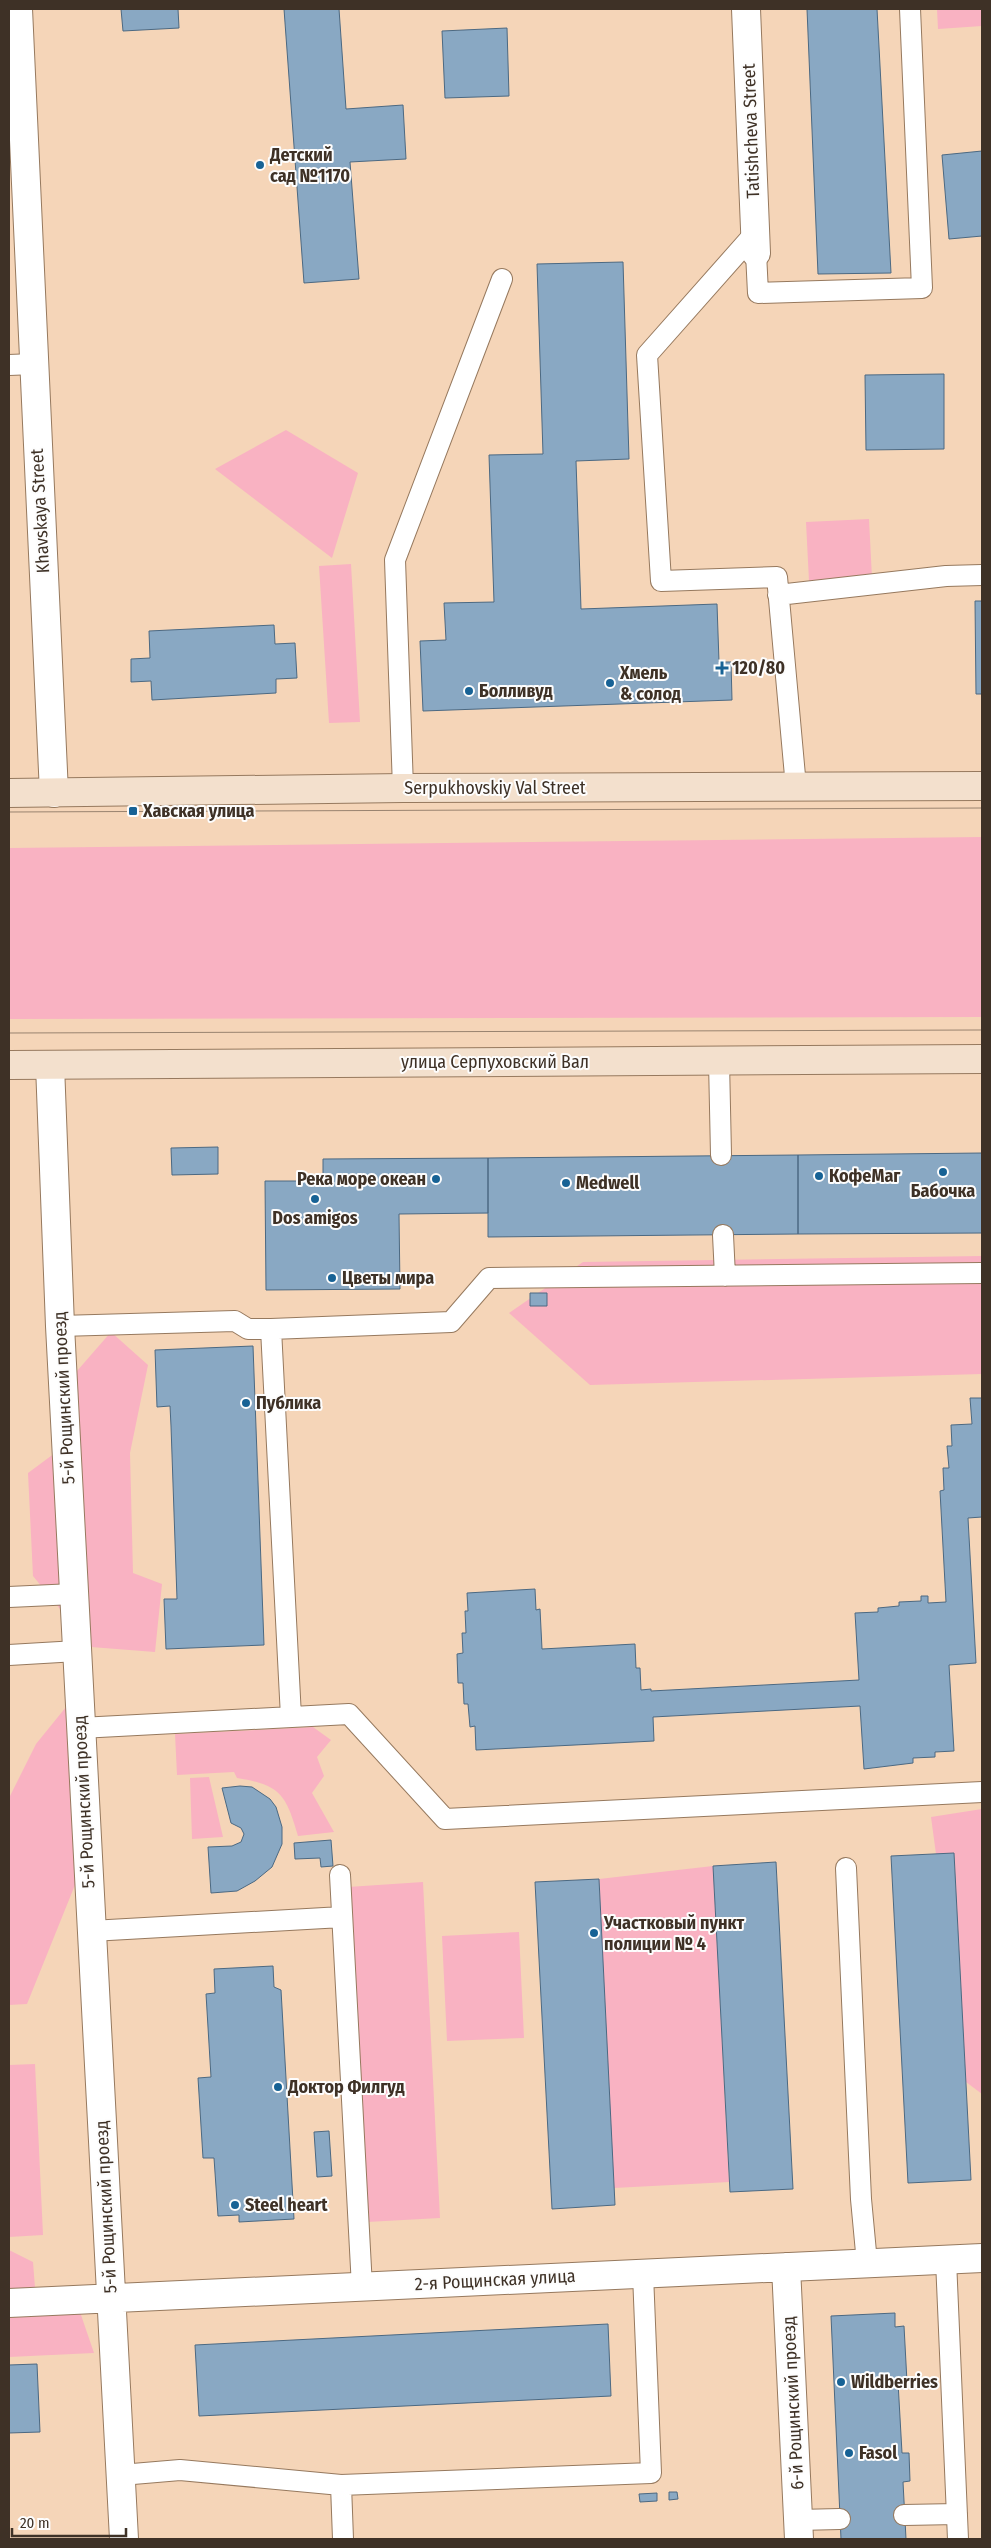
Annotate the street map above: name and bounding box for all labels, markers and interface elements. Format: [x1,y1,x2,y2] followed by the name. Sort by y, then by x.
[738,63,764,199] street label: Tatishcheva Street
[269,144,350,187] place label: Детский сад №1170
[254,159,266,171] marker: Детский сад №1170
[26,448,54,574] street label: Khavskaya Street
[732,657,785,679] place label: 120/80
[619,662,681,705] place label: Хмель & солод
[716,662,728,674] marker: 120/80
[604,677,616,689] marker: Хмель & солод
[479,680,553,702] place label: Болливуд
[463,685,475,697] marker: Болливуд
[404,777,586,799] street label: Serpukhovskiy Val Street
[142,800,255,822] place label: Хавская улица
[127,805,139,817] marker: Хавская улица
[401,1051,589,1073] street label: улица Серпуховский Вал
[829,1165,901,1187] place label: КофеМаг
[937,1166,949,1178] marker: Бабочка
[297,1168,426,1190] place label: Река море океан
[813,1170,825,1182] marker: КофеМаг
[576,1172,639,1194] place label: Medwell
[430,1173,442,1185] marker: Река море океан
[560,1177,572,1189] marker: Medwell
[911,1180,975,1202] place label: Бабочка
[309,1193,321,1205] marker: Dos amigos
[272,1207,358,1229] place label: Dos amigos
[342,1267,434,1289] place label: Цветы мира
[326,1272,338,1284] marker: Цветы мира
[48,1311,80,1485] street label: 5-й Рощинский проезд
[256,1392,321,1414] place label: Публика
[240,1397,252,1409] marker: Публика
[68,1715,100,1889] street label: 5-й Рощинский проезд
[603,1912,745,1955] place label: Участковый пункт полиции № 4
[588,1927,600,1939] marker: Участковый пункт полиции № 4
[287,2076,405,2098] place label: Доктор Филгуд
[272,2081,284,2093] marker: Доктор Филгуд
[90,2120,122,2294] street label: 5-й Рощинский проезд
[245,2194,328,2216] place label: Steel heart
[229,2199,241,2211] marker: Steel heart
[414,2265,576,2295] street label: 2-я Рощинская улица
[777,2316,809,2490] street label: 6-й Рощинский проезд
[851,2371,938,2393] place label: Wildberries
[835,2376,847,2388] marker: Wildberries
[859,2442,897,2464] place label: Fasol
[843,2447,855,2459] marker: Fasol
[12,2506,126,2538] scale bar
[20,2514,50,2532] text: 20 m

